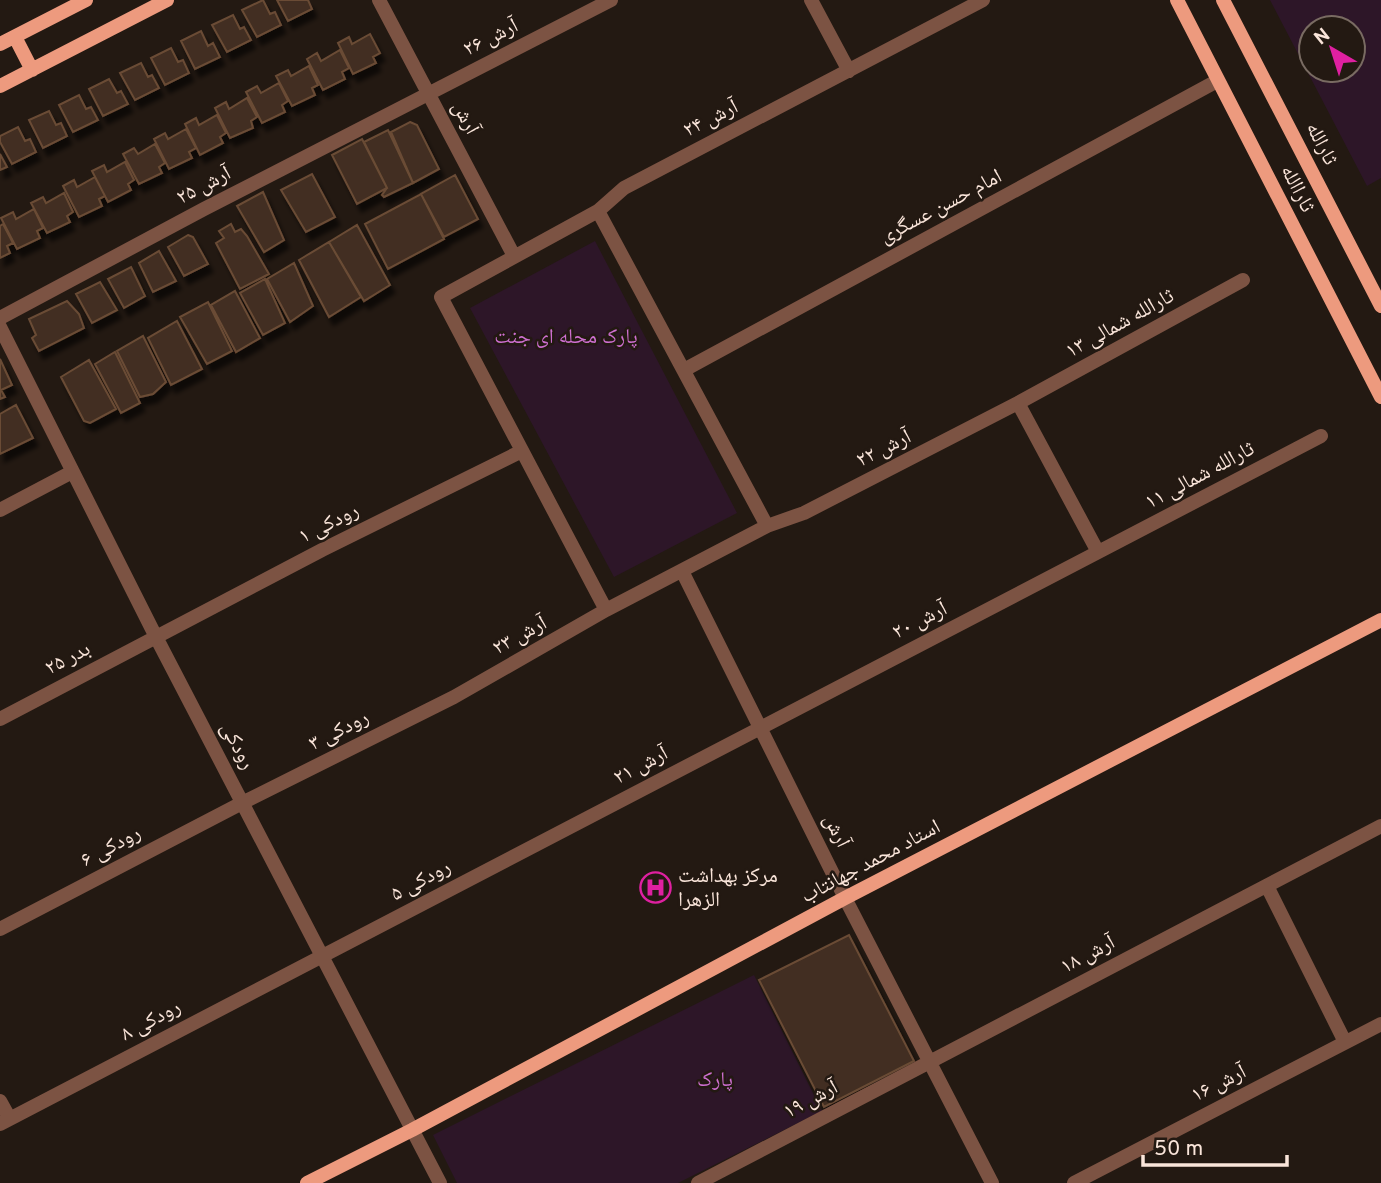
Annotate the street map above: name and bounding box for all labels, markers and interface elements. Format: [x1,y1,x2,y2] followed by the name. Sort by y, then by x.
[459,12,524,63] street label: آرش ۲۶
[1297,14,1367,84] north arrow
[1310,24,1335,51] text: N
[679,93,744,144] street label: آرش ۲۴
[445,96,485,140] street label: آرش
[1299,118,1343,170] street label: ثارالله
[172,160,237,212] street label: آرش ۲۵
[1274,161,1320,217] street label: ثاراالله
[875,163,1007,251] street label: امام حسن عسگری
[1061,283,1179,365] street label: ثارالله شمالی ۱۳
[494,324,638,351] park label: پارک محله ای جنت
[852,423,917,474] street label: آرش ۲۲
[1141,436,1260,516] street label: ثارالله شمالی ۱۱
[294,497,364,551] street label: رودکی ۱
[888,595,953,646] street label: آرش ۲۰
[488,610,553,662] street label: آرش ۲۳
[41,636,95,682] street label: بدر ۲۵
[304,704,374,758] street label: رودکی ۳
[213,718,261,774] street label: رودکی
[609,740,674,792] street label: آرش ۲۱
[816,810,856,853] street label: آرش
[797,814,945,910] street label: استاد محمد جهانتاب
[76,820,146,874] street label: رودکی ۶
[386,854,456,908] street label: رودکی ۵
[678,863,778,914] place label: مرکز بهداشت الزهرا
[638,871,672,905] hospital icon: مرکز بهداشت الزهرا
[1056,929,1121,981] street label: آرش ۱۸
[116,994,186,1048] street label: رودکی ۸
[1187,1058,1252,1109] street label: آرش ۱۶
[697,1067,733,1094] park label: پارک
[779,1074,844,1126] street label: آرش ۱۹
[1143,1124,1286,1168] scale bar
[1154,1136,1203,1163] text: 50 m

